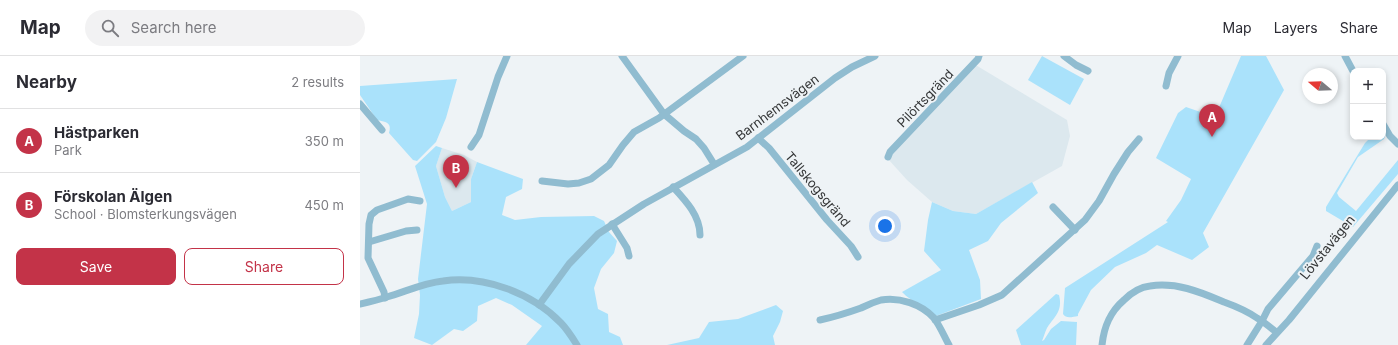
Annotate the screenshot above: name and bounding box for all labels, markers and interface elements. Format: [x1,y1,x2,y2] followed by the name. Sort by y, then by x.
[85,10,365,46] search box
[20,16,61,39] text: Map
[99,17,121,39] icon: search
[131,18,216,37] text: Search here
[1223,19,1252,36] text: Map
[1274,19,1318,36] text: Layers
[1340,19,1378,36] text: Share
[893,66,957,130] street label: Pilörtsgränd
[1302,68,1338,104] north arrow
[1350,68,1386,140] map controls
[1350,68,1386,104] button: +
[732,71,822,143] street label: Barnhemsvägen
[16,72,77,92] text: Nearby
[291,74,344,90] text: 2 results
[1199,104,1225,137] pin: A
[1350,104,1386,140] button: −
[54,123,139,142] text: Hästparken
[24,133,34,149] text: A
[305,133,344,149] text: 350 m
[54,142,82,158] text: Park
[782,148,854,230] street label: Tallskogsgränd
[443,155,469,188] pin: B
[54,187,172,206] text: Förskolan Älgen
[25,197,33,213] text: B
[304,197,344,213] text: 450 m
[54,206,237,222] text: School · Blomsterkungsvägen
[1296,212,1358,282] street label: Lövstavägen
[875,216,895,236] your location
[16,248,176,285] button: Save
[184,248,344,285] button: Share

